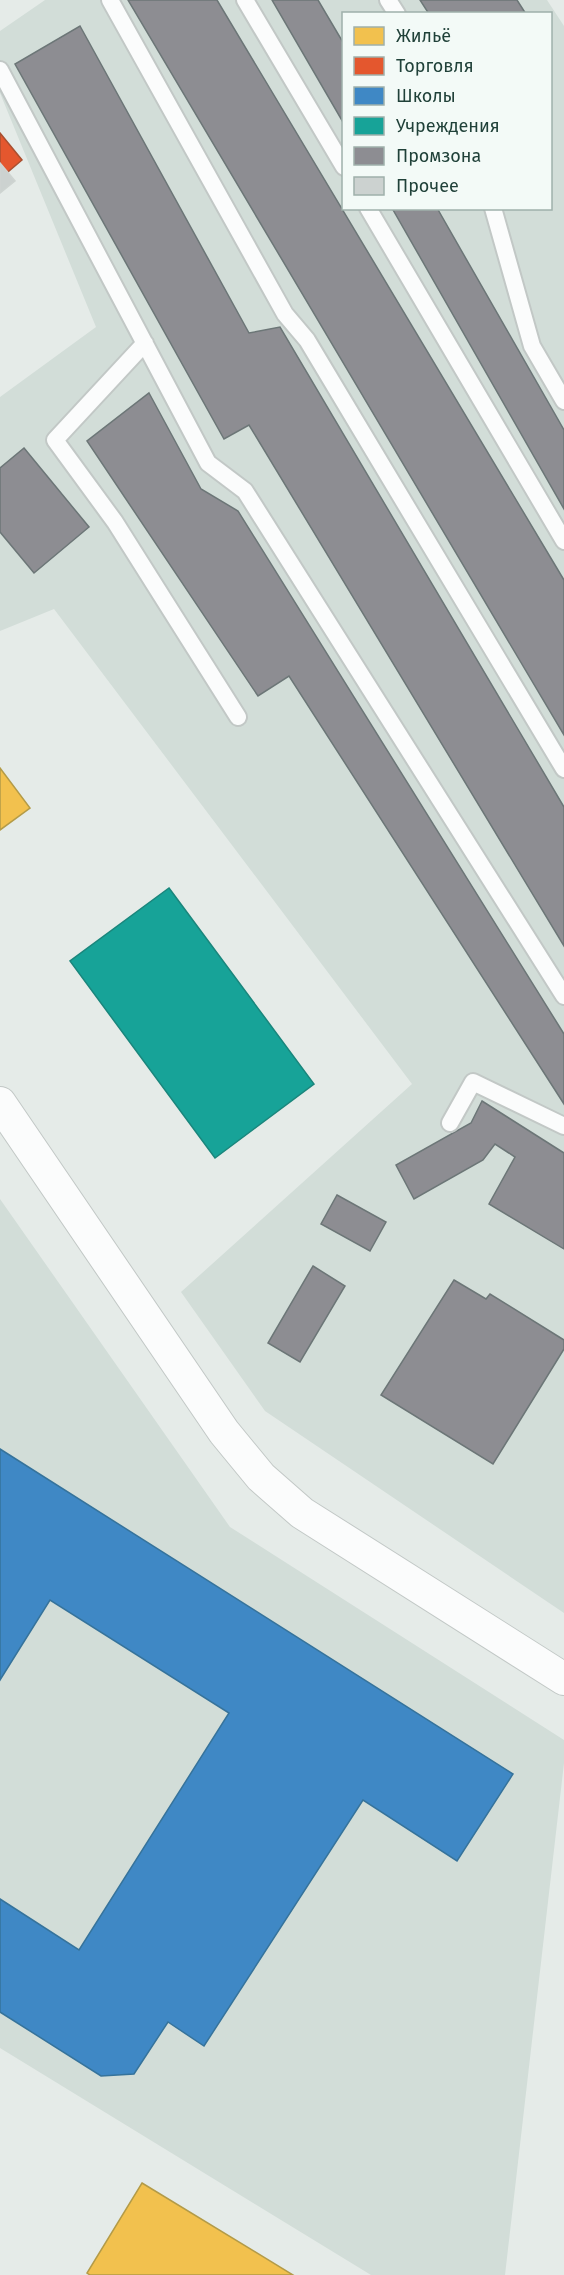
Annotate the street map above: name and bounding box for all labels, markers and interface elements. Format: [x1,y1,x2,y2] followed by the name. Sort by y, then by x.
[342,12,552,210] legend
[396,25,451,47] text: Жильё
[396,55,474,77] text: Торговля
[396,85,456,107] text: Школы
[396,115,500,137] text: Учреждения
[396,145,481,167] text: Промзона
[396,175,459,197] text: Прочее

